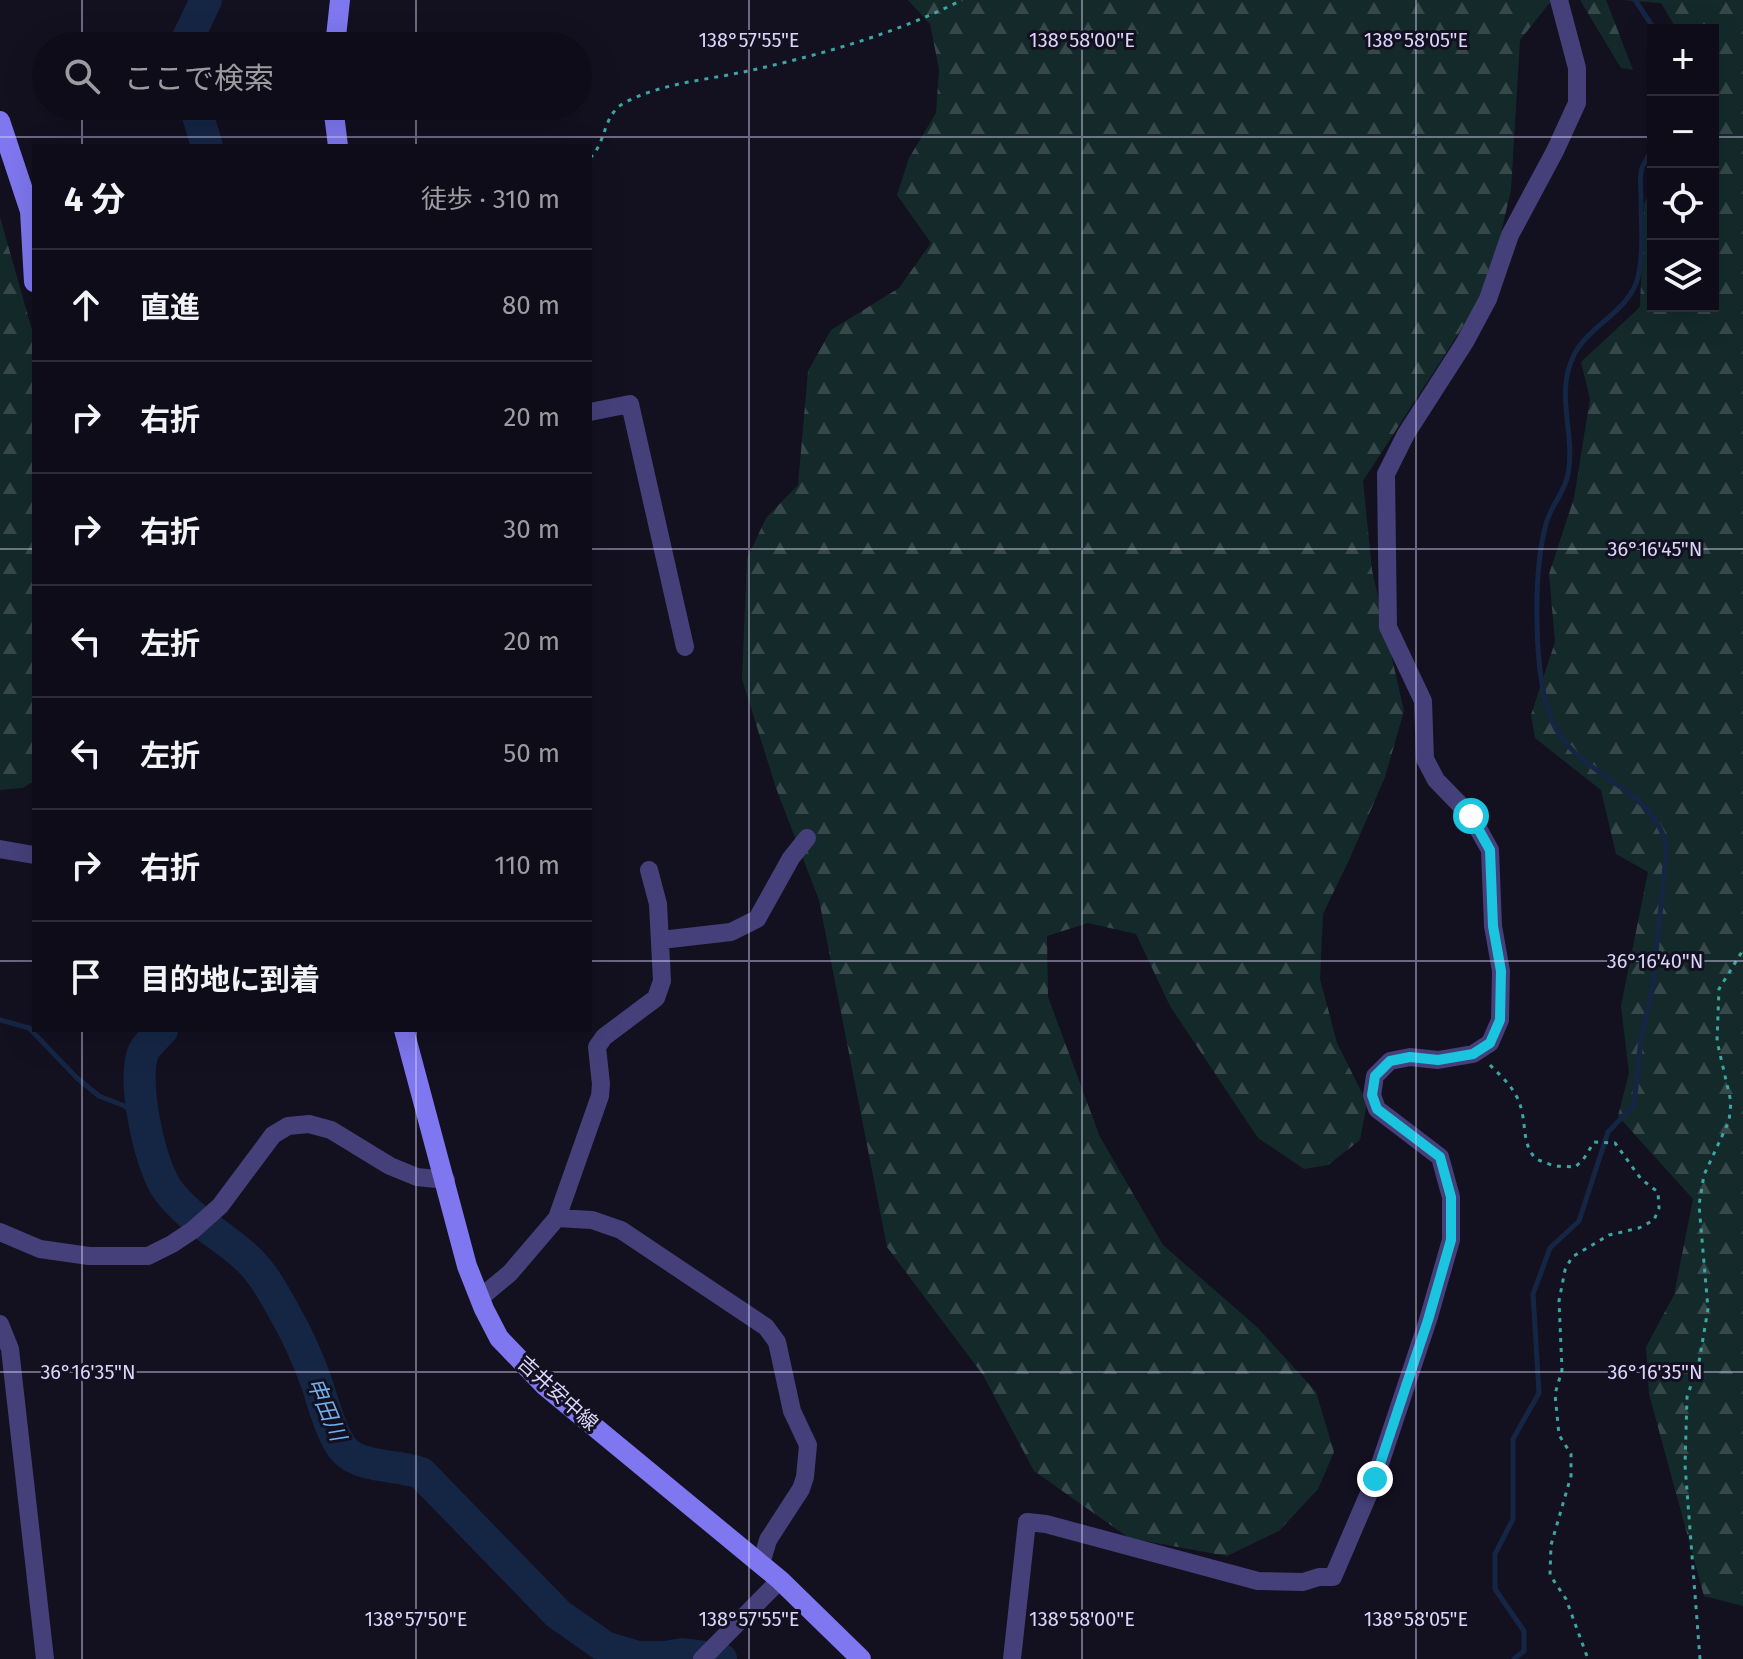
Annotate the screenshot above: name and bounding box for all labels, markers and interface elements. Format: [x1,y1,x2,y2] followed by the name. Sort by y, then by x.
[1647,24,1719,312] map controls
[1647,24,1719,96] button: +
[698,28,800,52] text: 138°57'55"E
[1029,28,1135,52] text: 138°58'00"E
[1364,28,1468,52] text: 138°58'05"E
[32,32,592,120] search box
[60,54,104,98] icon: search
[124,61,274,97] text: ここで検索
[1647,96,1719,168] button: −
[1647,168,1719,240] button: locate
[64,179,125,220] text: 4 分
[421,184,560,215] text: 徒歩 · 310 m
[1647,240,1719,312] button: layers
[64,283,108,327] icon: ahead
[140,290,200,326] text: 直進
[502,290,560,321] text: 80 m
[64,395,108,439] icon: right
[140,402,200,438] text: 右折
[503,402,560,433] text: 20 m
[64,507,108,551] icon: right
[140,514,200,550] text: 右折
[503,514,560,545] text: 30 m
[1608,537,1702,561] text: 36°16'45"N
[64,619,108,663] icon: left
[140,626,200,662] text: 左折
[503,626,560,657] text: 20 m
[64,731,108,775] icon: left
[140,738,200,774] text: 左折
[503,738,560,769] text: 50 m
[1453,798,1489,834] route start
[64,843,108,887] icon: right
[140,850,200,886] text: 右折
[494,850,560,881] text: 110 m
[1607,949,1703,973] text: 36°16'40"N
[64,955,108,999] icon: arrive
[140,962,320,998] text: 目的地に到着
[513,1351,603,1435] street label: 吉井安中線
[40,1360,136,1384] text: 36°16'35"N
[1607,1360,1703,1384] text: 36°16'35"N
[301,1374,353,1447] water label: 申田川
[1357,1461,1393,1497] route end
[365,1607,467,1631] text: 138°57'50"E
[698,1607,800,1631] text: 138°57'55"E
[1029,1607,1135,1631] text: 138°58'00"E
[1364,1607,1468,1631] text: 138°58'05"E

